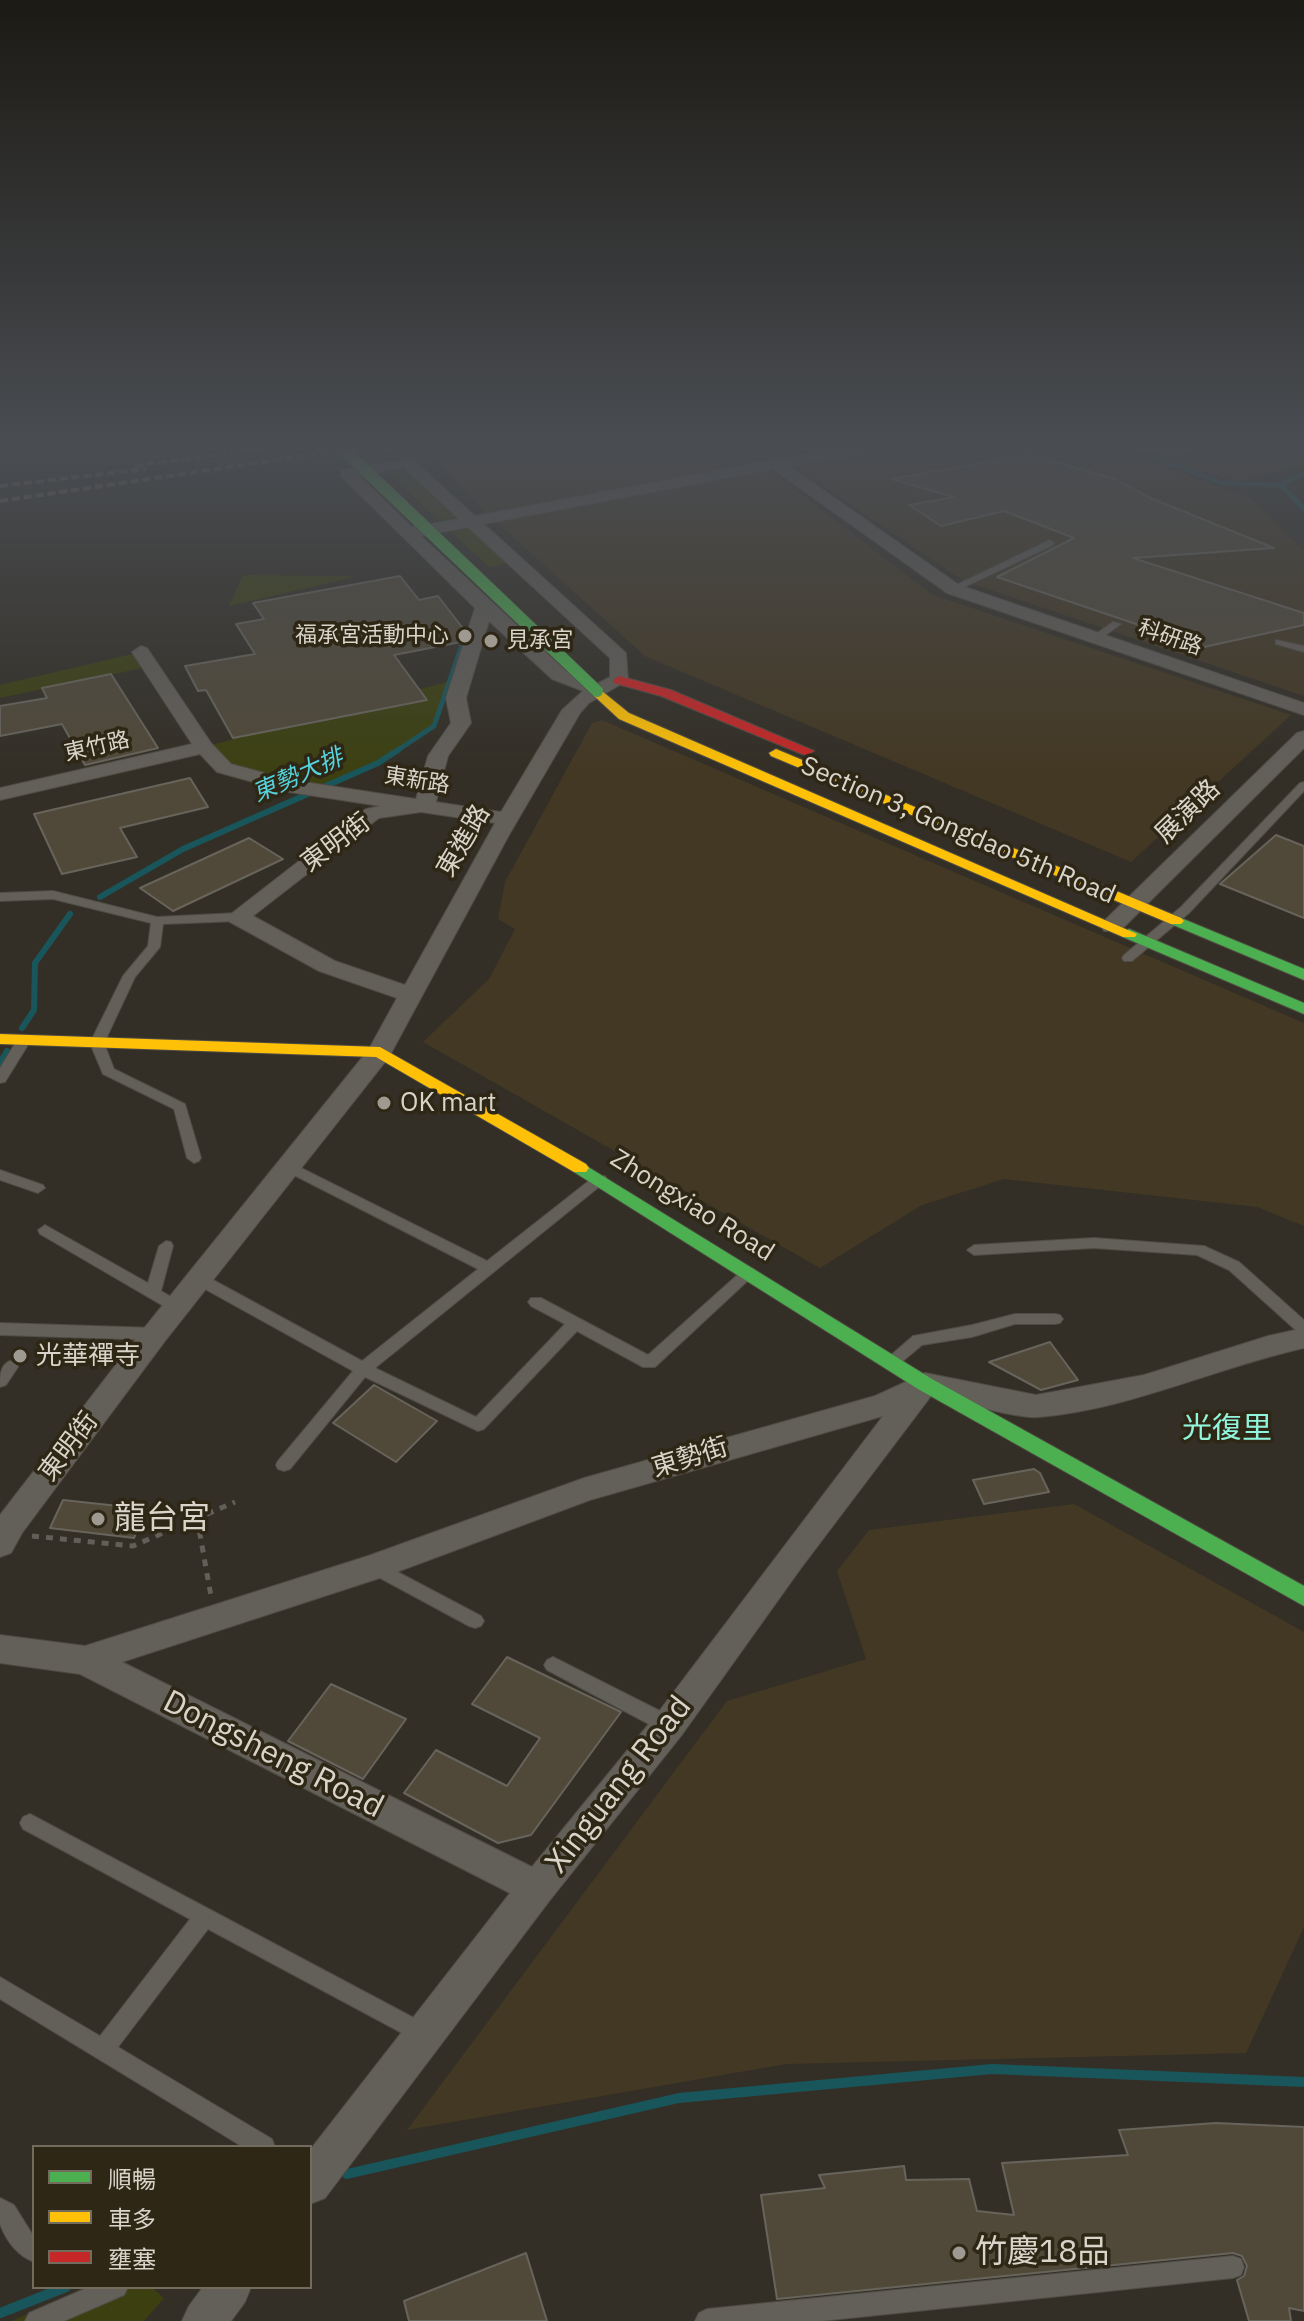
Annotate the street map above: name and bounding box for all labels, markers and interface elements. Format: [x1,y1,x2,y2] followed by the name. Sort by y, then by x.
[1135,615,1205,661] street label: 科研路
[295,623,449,649] place label: 福承宮活動中心
[456,627,474,645] marker: 福承宮活動中心
[507,628,573,654] place label: 見承宮
[482,632,500,650] marker: 見承宮
[62,727,132,767] street label: 東竹路
[248,743,348,809] water label: 東勢大排
[796,751,1120,911] street label: Section 3, Gongdao 5th Road
[382,763,452,799] street label: 東新路
[1149,774,1227,850] street label: 展演路
[431,799,497,883] street label: 東進路
[295,807,377,879] street label: 東明街
[400,1087,496,1119] place label: OK mart
[375,1094,393,1112] marker: OK mart
[604,1143,780,1269] street label: Zhongxiao Road
[36,1340,140,1372] place label: 光華禪寺
[11,1347,29,1365] marker: 光華禪寺
[33,1406,105,1488] street label: 東明街
[1182,1411,1272,1447] district label: 光復里
[648,1432,732,1484] street label: 東勢街
[114,1500,210,1538] place label: 龍台宮
[89,1510,107,1528] marker: 龍台宮
[156,1683,390,1827] street label: Dongsheng Road
[538,1689,700,1881] street label: Xinguang Road
[32,2145,312,2289] legend
[108,2163,156,2195] text: 順暢
[108,2203,156,2235] text: 車多
[975,2234,1109,2272] place label: 竹慶18品
[108,2243,156,2275] text: 壅塞
[950,2244,968,2262] marker: 竹慶18品

